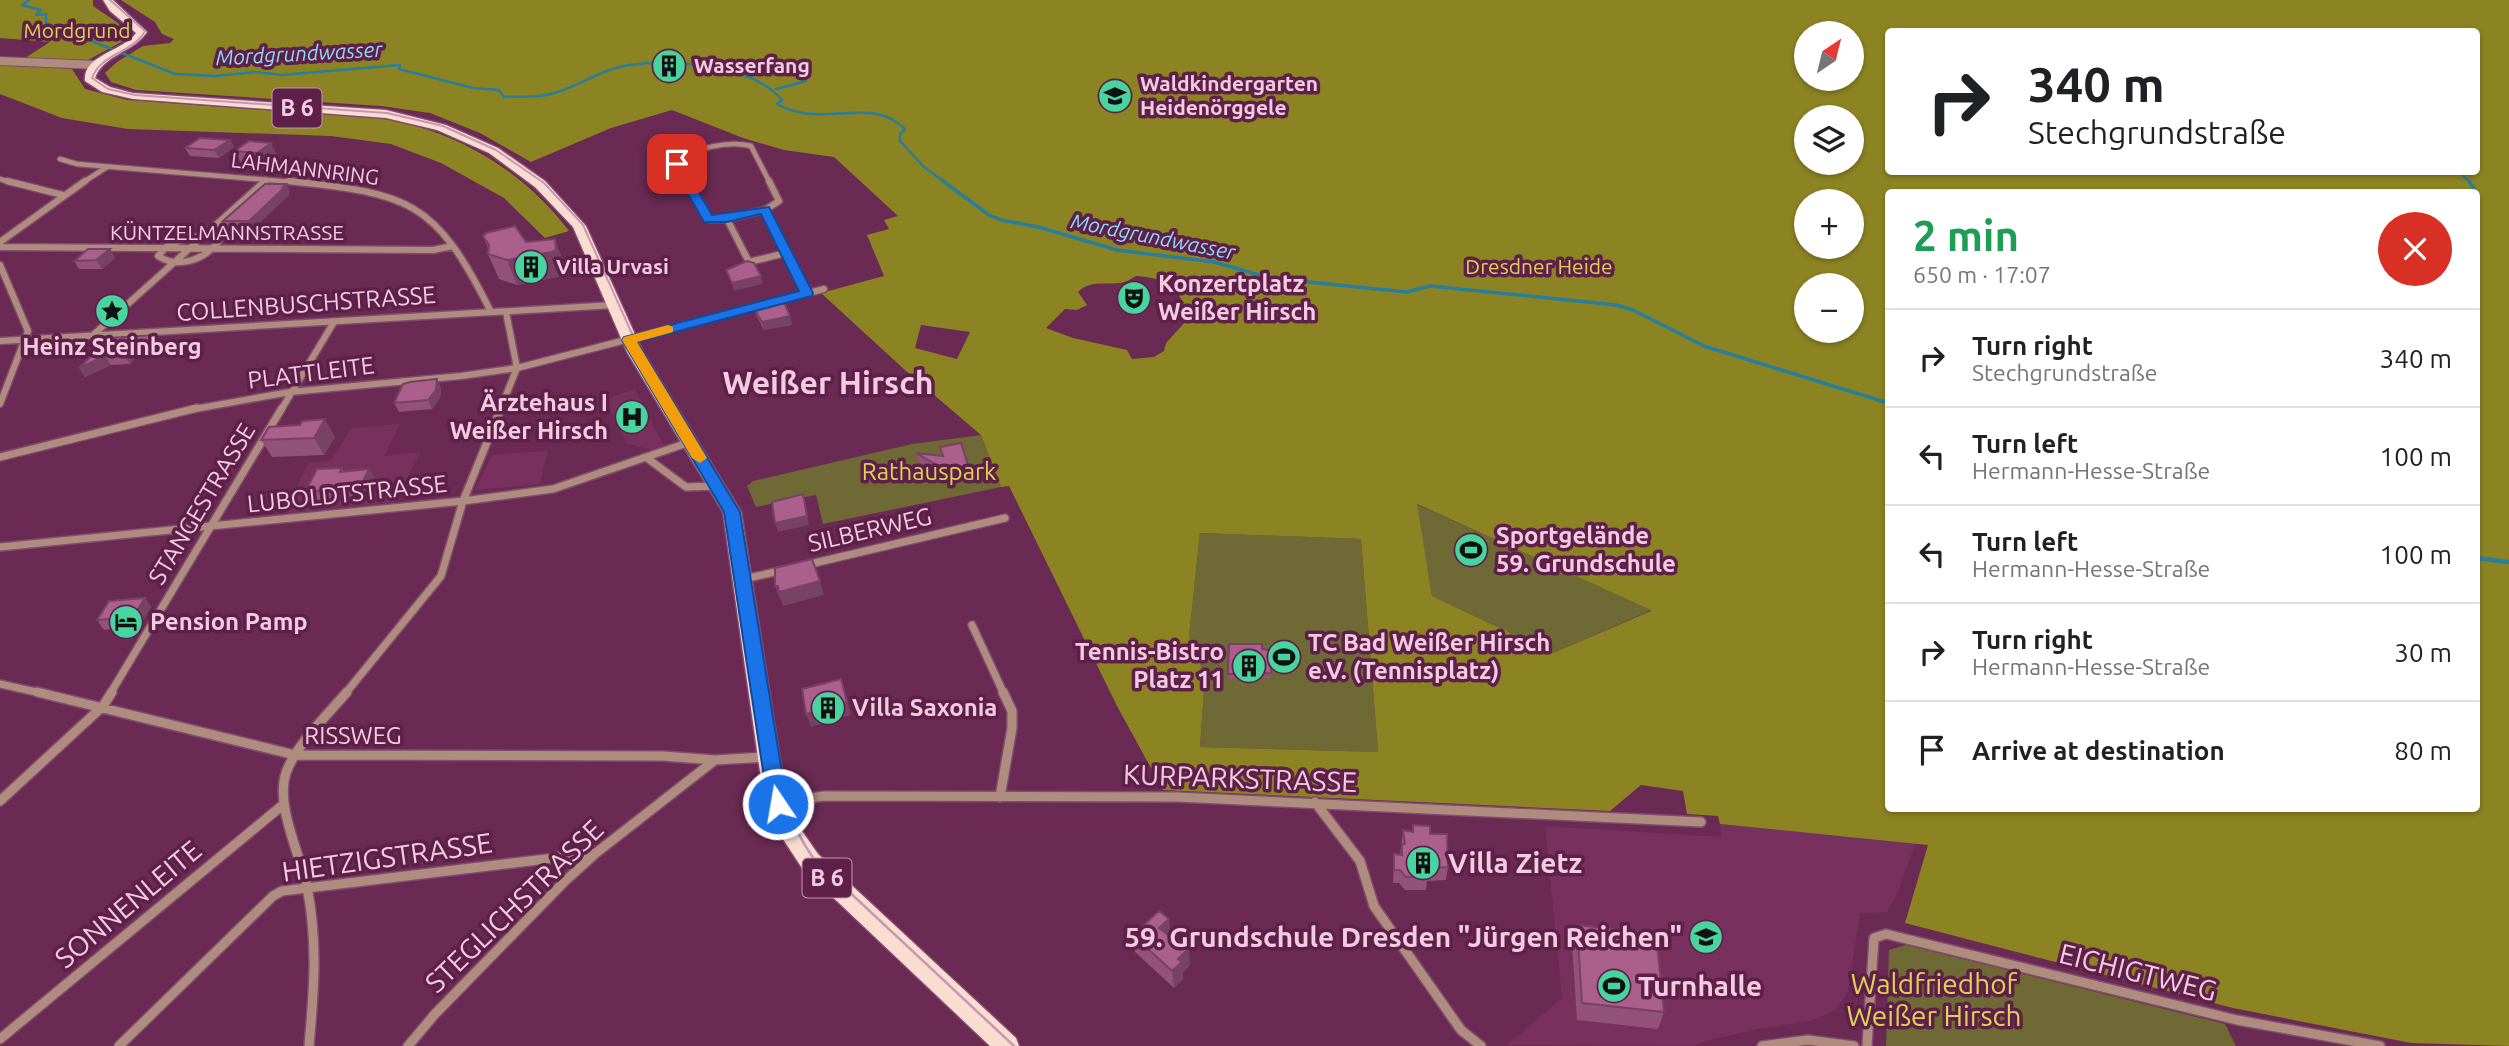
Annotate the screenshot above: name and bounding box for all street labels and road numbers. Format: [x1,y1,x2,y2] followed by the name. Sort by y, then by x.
[272,88,322,128] road number: B 6
[230,147,380,189] street label: LAHMANNRING
[110,220,344,244] street label: KÜNTZELMANNSTRASSE
[175,281,437,326] street label: COLLENBUSCHSTRASSE
[246,351,376,394] street label: PLATTLEITE
[143,418,260,589] street label: STANGESTRASSE
[246,470,448,517] street label: LUBOLDTSTRASSE
[806,502,934,557] street label: SILBERWEG
[304,722,402,749] street label: RISSWEG
[1123,758,1358,797] street label: KURPARKSTRASSE
[419,813,609,998] street label: STEGLICHSTRASSE
[280,826,494,887] street label: HIETZIGSTRASSE
[49,834,207,974] street label: SONNENLEITE
[802,858,852,898] road number: B 6
[2056,937,2220,1006] street label: EICHIGTWEG

